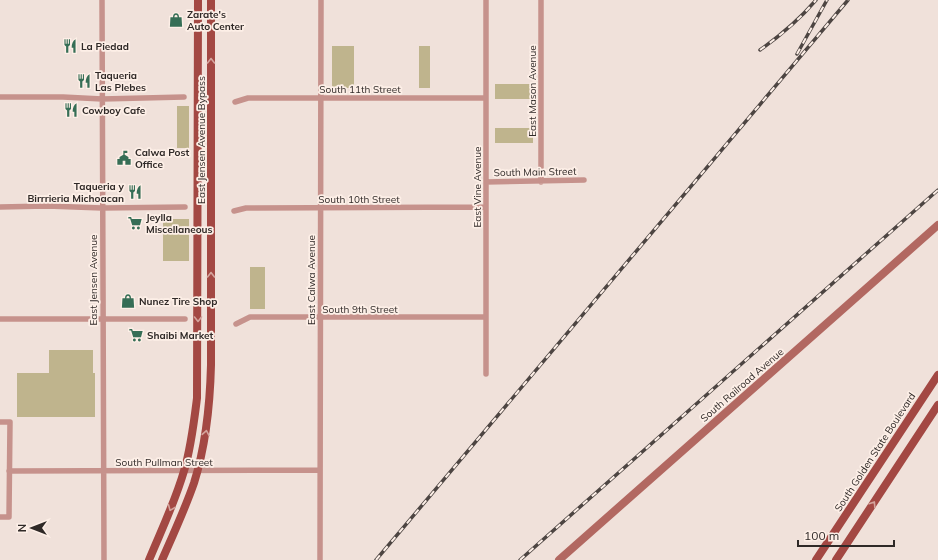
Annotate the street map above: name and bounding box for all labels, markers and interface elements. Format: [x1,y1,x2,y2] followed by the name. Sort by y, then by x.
[187,8,244,33] place label: Zarate's Auto Center
[168,12,184,28] shop icon: Zarate's Auto Center
[62,38,78,54] restaurant icon: La Piedad
[81,40,129,53] place label: La Piedad
[526,45,539,137] street label: East Mason Avenue
[207,58,215,64] one-way arrow
[95,69,146,94] place label: Taqueria Las Plebes
[76,73,92,89] restaurant icon: Taqueria Las Plebes
[195,76,208,204] street label: East Jensen Avenue Bypass
[319,83,401,96] street label: South 11th Street
[63,102,79,118] restaurant icon: Cowboy Cafe
[82,104,146,117] place label: Cowboy Cafe
[135,146,189,171] place label: Calwa Post Office
[471,147,484,227] street label: East Vine Avenue
[116,150,132,166] public building icon: Calwa Post Office
[494,165,577,179] street label: South Main Street
[27,180,125,205] place label: Taqueria y Birrrieria Michoacan
[127,184,143,200] restaurant icon: Taqueria y Birrrieria Michoacan
[318,193,400,206] street label: South 10th Street
[146,211,213,236] place label: Jeylla Miscellaneous
[127,215,143,231] supermarket icon: Jeylla Miscellaneous
[87,234,100,326] street label: East Jensen Avenue
[305,235,318,325] street label: East Calwa Avenue
[207,272,215,278] one-way arrow
[120,293,136,309] shop icon: Nunez Tire Shop
[139,295,217,308] place label: Nunez Tire Shop
[322,303,398,316] street label: South 9th Street
[194,316,202,322] one-way arrow
[128,327,144,343] supermarket icon: Shaibi Market
[147,329,214,342] place label: Shaibi Market
[698,345,786,425] street label: South Railroad Avenue
[832,390,918,514] street label: South Golden State Boulevard
[201,430,210,436] one-way arrow
[115,456,213,469] street label: South Pullman Street
[868,502,875,509] one-way arrow
[168,503,176,511] one-way arrow
[12,508,52,548] north arrow
[798,522,894,548] scale bar
[15,524,29,532] text: N
[804,528,839,543] text: 100 m

